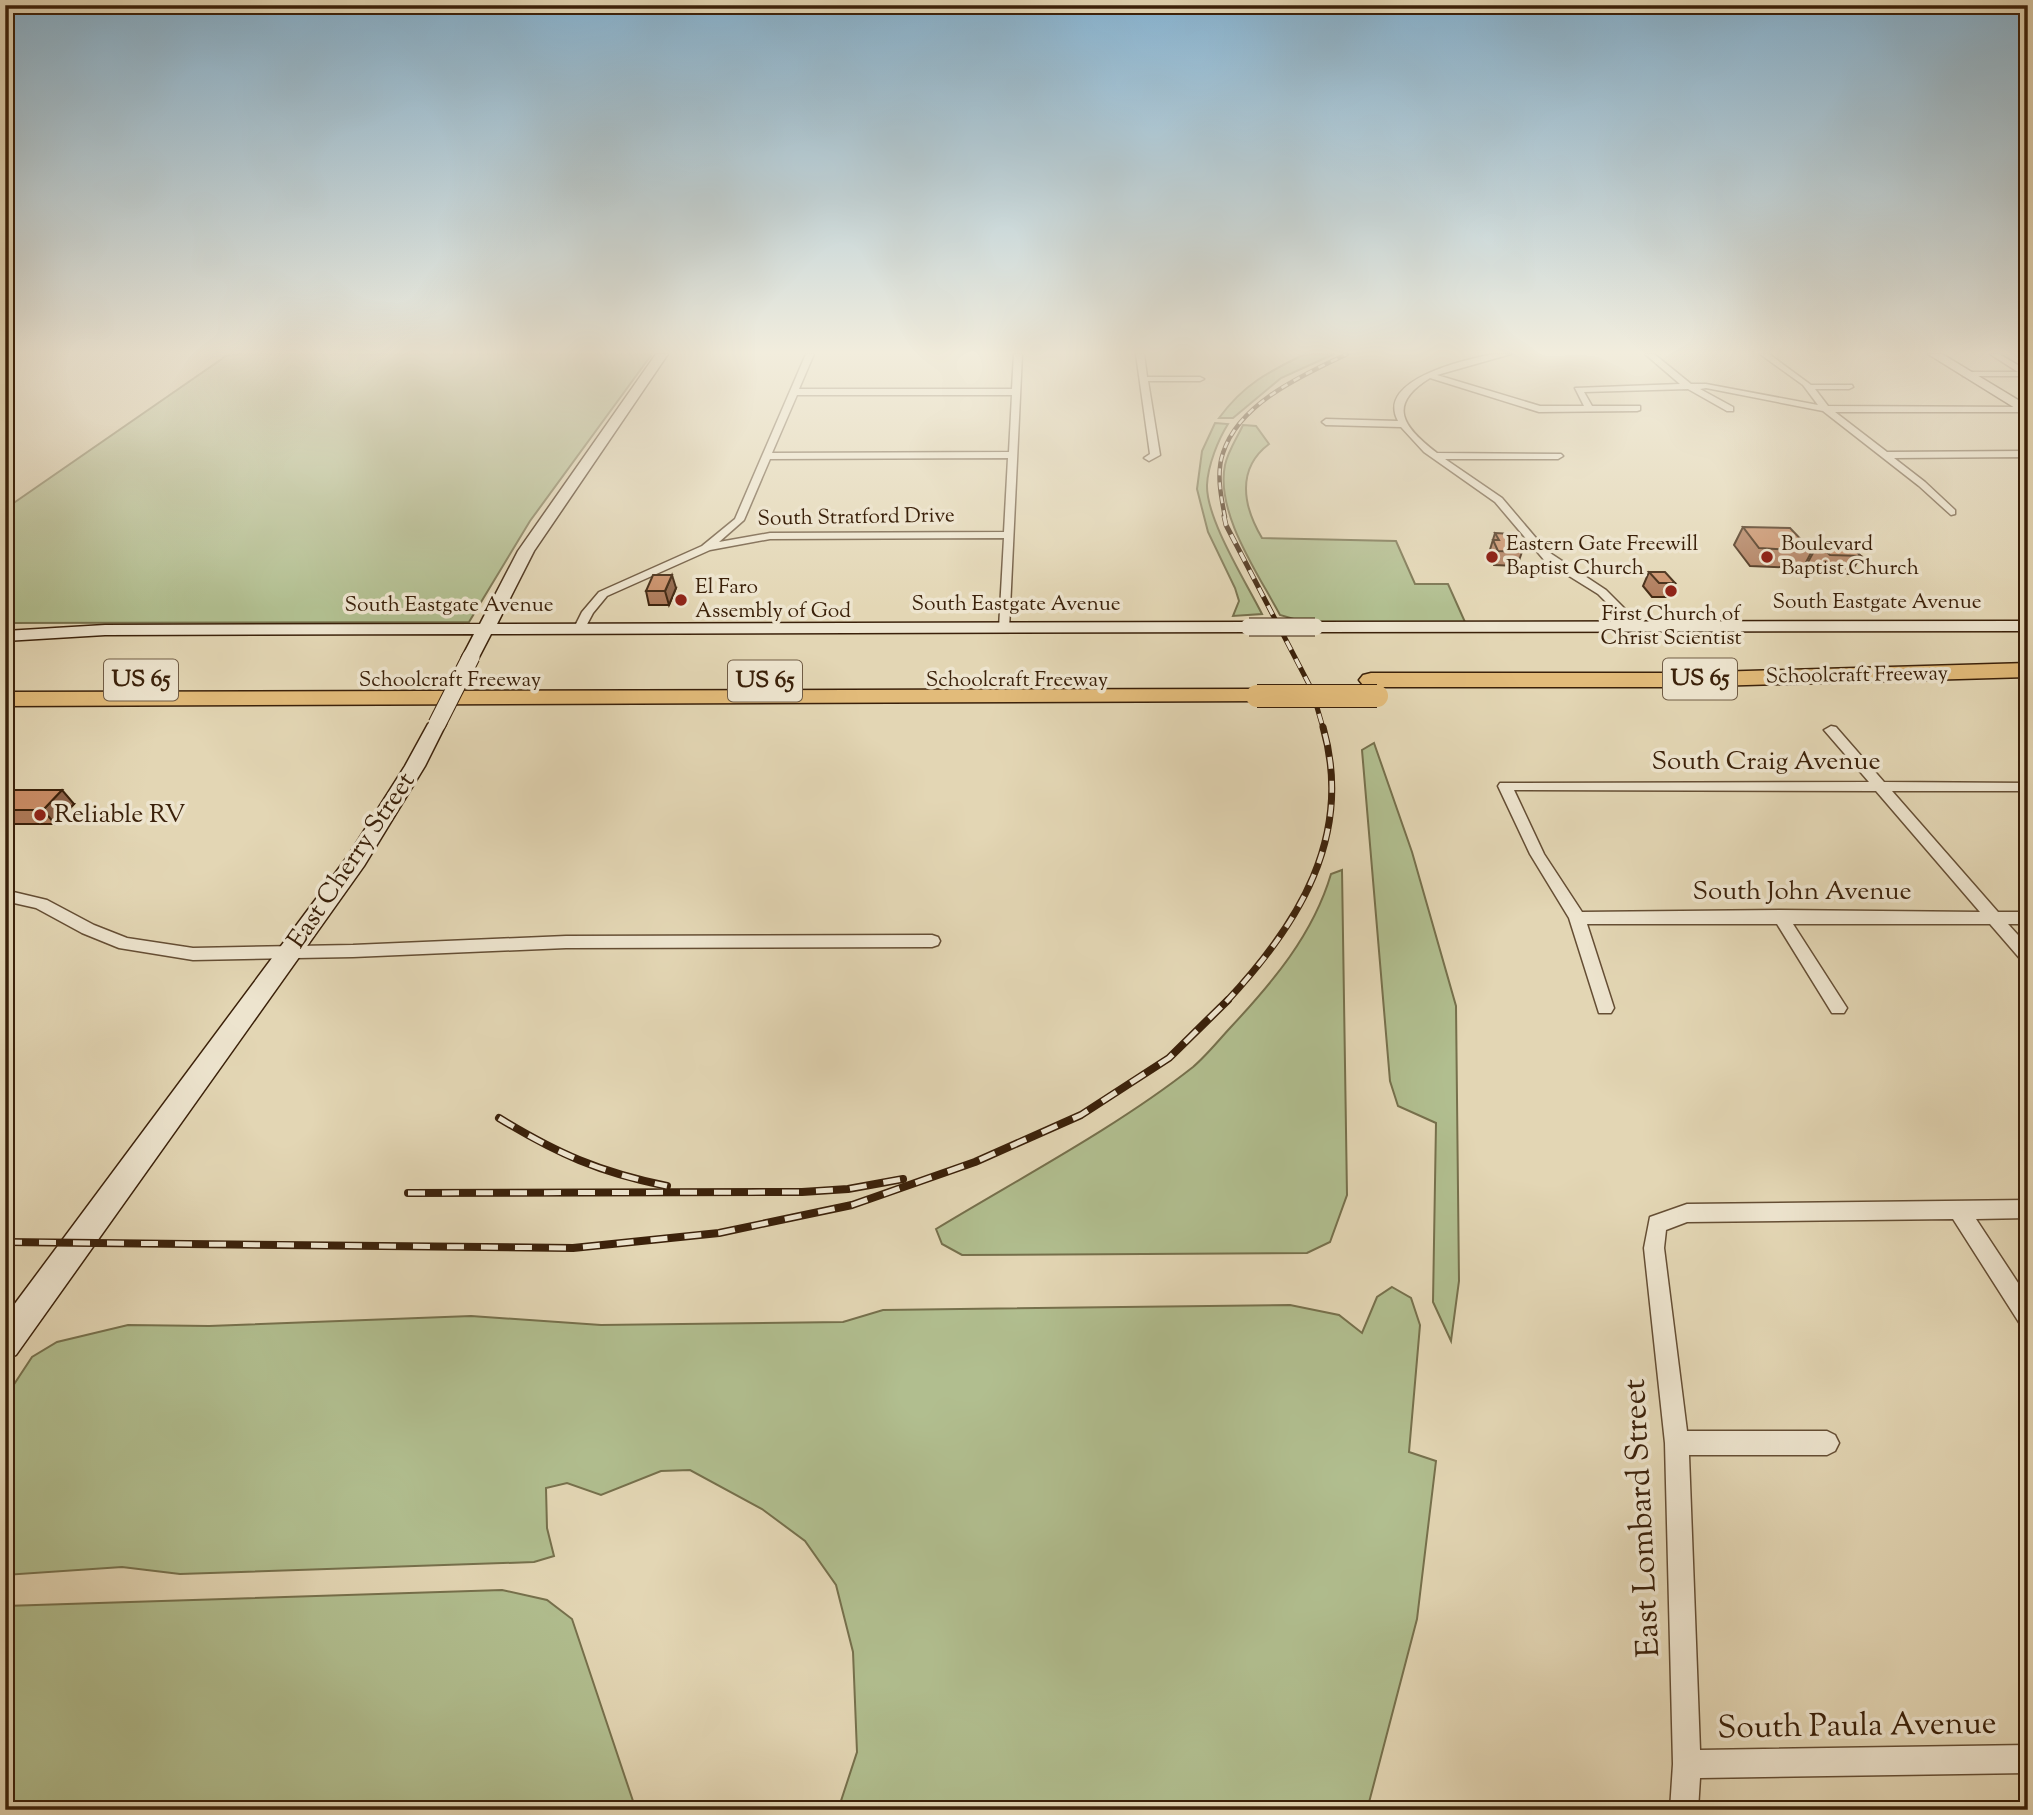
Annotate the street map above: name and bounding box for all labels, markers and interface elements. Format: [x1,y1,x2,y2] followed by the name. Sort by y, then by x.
[757,501,955,535] street label: South Stratford Drive
[1506,530,1698,584] place label: Eastern Gate Freewill Baptist Church
[1781,530,1919,584] place label: Boulevard Baptist Church
[1484,549,1500,565] marker: Eastern Gate Freewill Baptist Church
[1759,549,1775,565] marker: Boulevard Baptist Church
[695,573,851,627] place label: El Faro Assembly of God
[1663,583,1679,599] marker: First Church of Christ Scientist
[1772,588,1982,618] street label: South Eastgate Avenue
[911,590,1121,620] street label: South Eastgate Avenue
[344,591,554,621] street label: South Eastgate Avenue
[673,592,689,608] marker: El Faro Assembly of God
[1600,600,1742,654] place label: First Church of Christ Scientist
[1663,658,1737,700] road number: US 65
[1766,659,1949,693] street label: Schoolcraft Freeway
[104,660,178,700] road number: US 65
[728,660,802,702] road number: US 65
[359,666,542,696] street label: Schoolcraft Freeway
[926,666,1109,696] street label: Schoolcraft Freeway
[1651,744,1881,781] street label: South Craig Avenue
[279,765,425,957] street label: East Cherry Street
[54,797,185,834] place label: Reliable RV
[32,807,48,823] marker: Reliable RV
[1692,874,1912,911] street label: South John Avenue
[1613,1378,1673,1658] street label: East Lombard Street
[1717,1702,1997,1752] street label: South Paula Avenue

